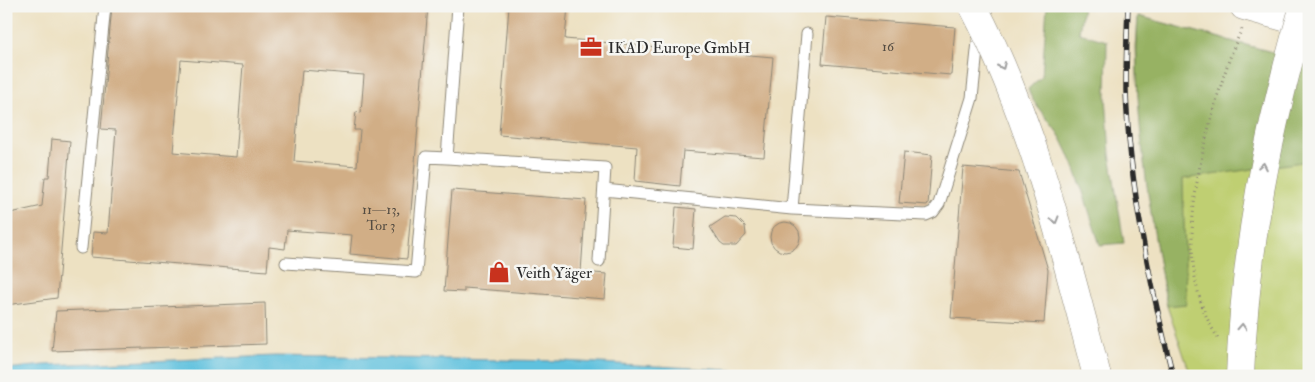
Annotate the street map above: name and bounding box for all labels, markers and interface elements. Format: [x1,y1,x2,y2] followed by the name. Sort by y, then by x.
[578,34,604,60] office icon: IKAD Europe GmbH
[608,38,750,59] place label: IKAD Europe GmbH
[882,38,895,55] house number: 16
[995,61,1006,70] one-way arrow
[1257,162,1268,170] one-way arrow
[362,201,400,234] house number: 11—13, Tor 3
[1049,215,1059,223] one-way arrow
[486,259,512,285] shop icon: Veith Yäger
[516,263,592,283] place label: Veith Yäger
[1237,323,1248,331] one-way arrow

